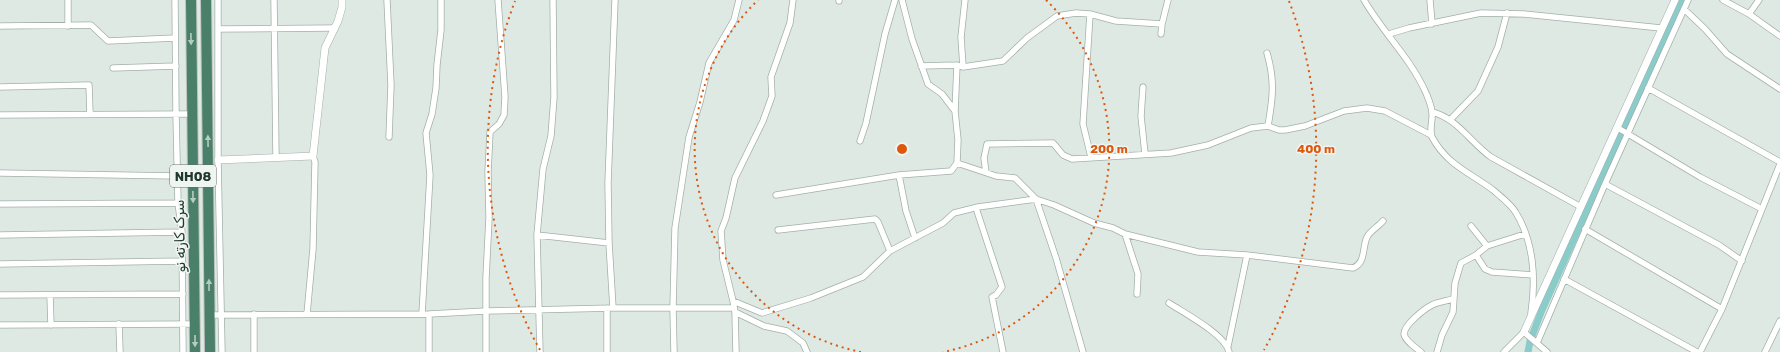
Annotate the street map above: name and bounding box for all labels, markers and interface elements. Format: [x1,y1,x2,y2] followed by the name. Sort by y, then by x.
[188,33,194,46] one-way arrow
[205,134,211,147] one-way arrow
[895,142,909,156] centre of rings
[1090,142,1128,156] text: 200 m
[1297,142,1335,156] text: 400 m
[170,165,216,187] road number: NH08
[190,191,197,203] one-way arrow
[171,199,189,273] street label: سرک کارته نو
[206,278,212,291] one-way arrow
[192,335,198,348] one-way arrow

